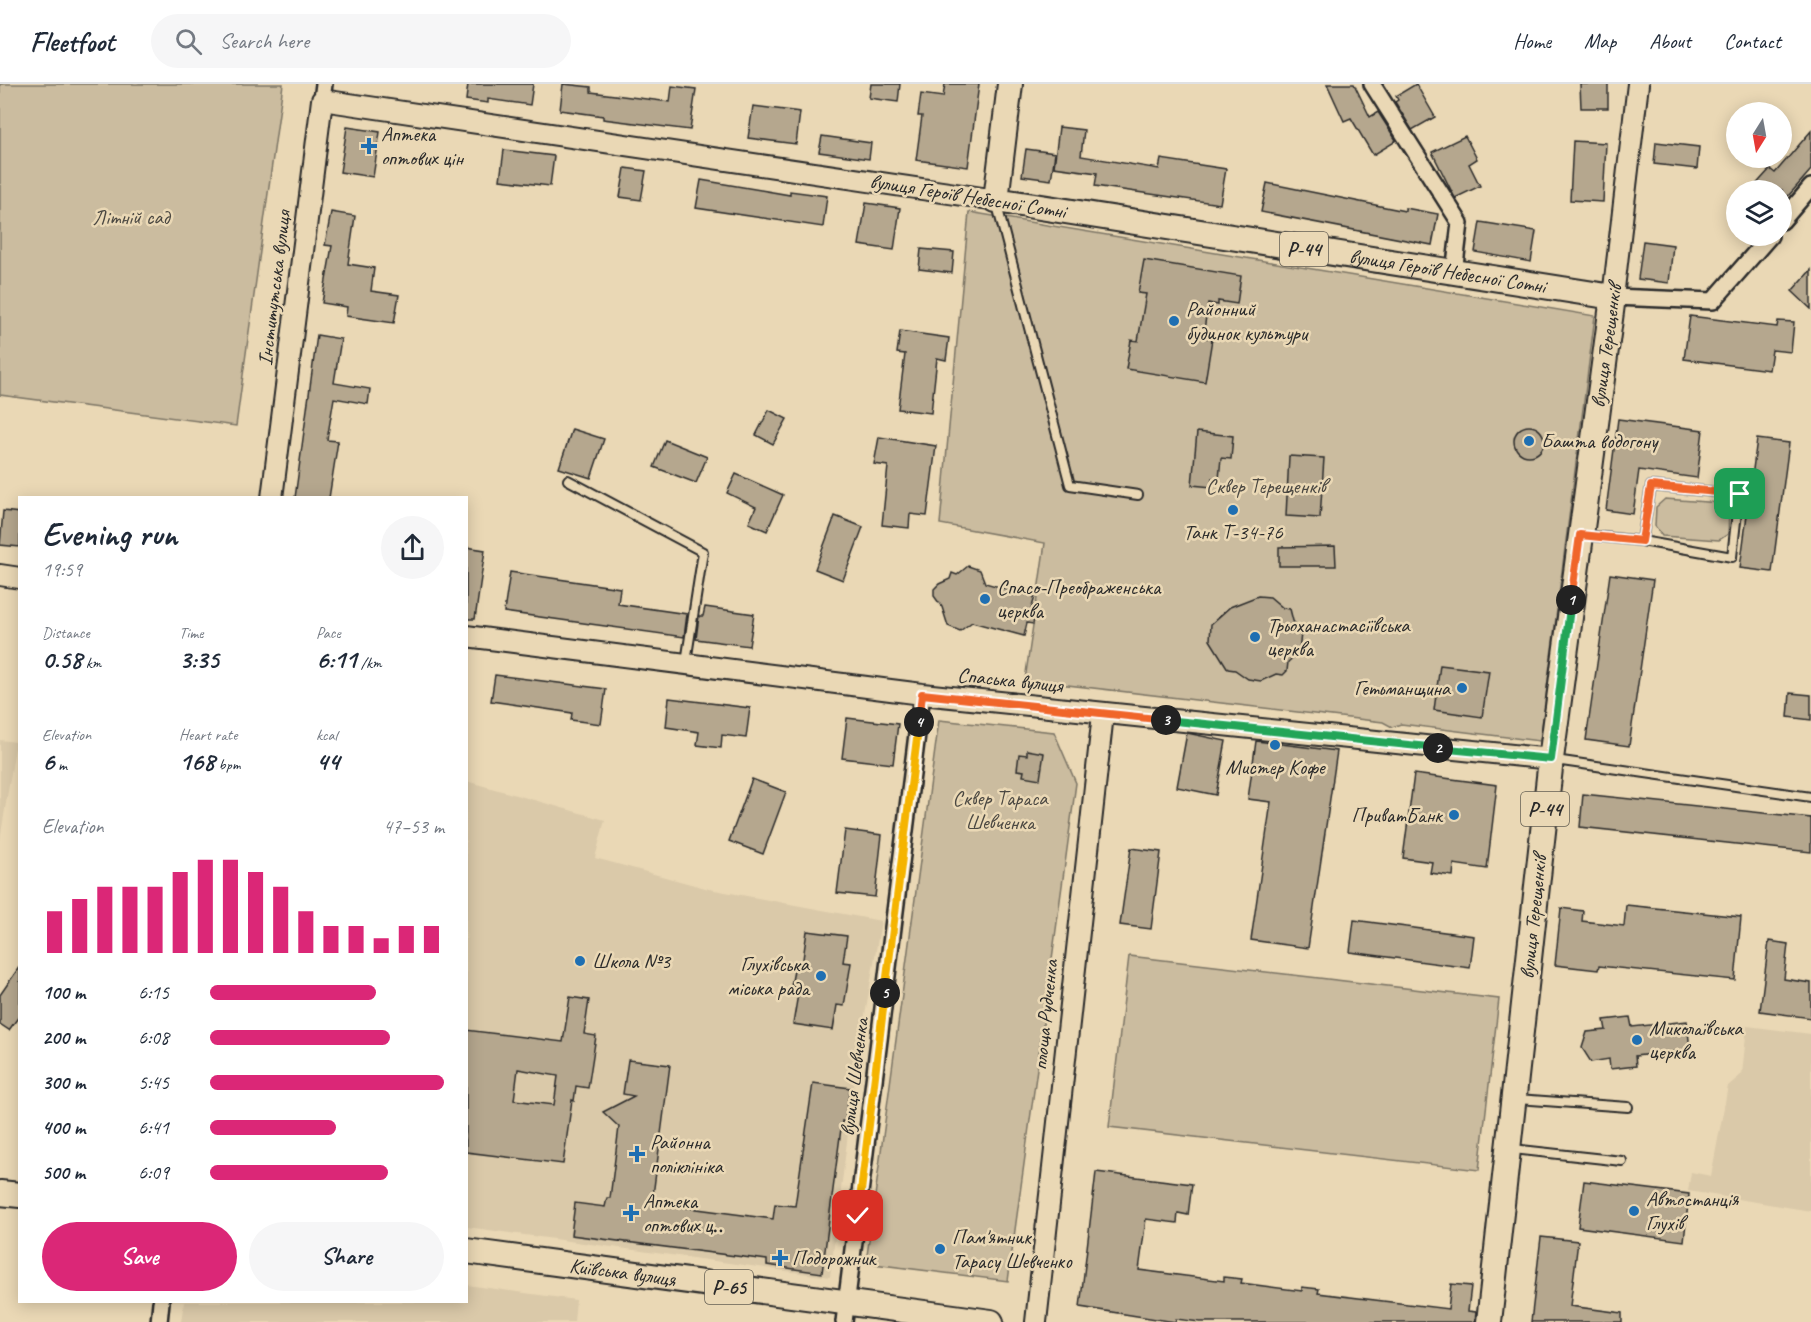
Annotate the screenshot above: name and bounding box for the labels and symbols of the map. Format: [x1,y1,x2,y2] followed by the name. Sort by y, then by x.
[1726,102,1792,168] north arrow
[381,121,465,171] place label: Аптека оптових цін
[362,139,376,153] marker: Аптека оптових цін
[868,168,1071,225] street label: вулиця Героїв Небесної Сотні
[93,204,172,230] park label: Літній сад
[252,207,297,367] street label: Інститутська вулиця
[1280,232,1328,266] road number: Р-44
[1348,243,1551,300] street label: вулиця Героїв Небесної Сотні
[1584,278,1628,409] street label: вулиця Терещенків
[1186,296,1310,346] place label: Районний будинок культури
[1167,314,1181,328] marker: Районний будинок культури
[1541,428,1659,454] place label: Башта водогону
[1522,434,1536,448] marker: Башта водогону
[1714,468,1765,519] pin
[1206,473,1331,499] park label: Сквер Терещенків
[1226,503,1240,517] marker: Танк Т-34-76
[1183,519,1283,545] place label: Танк Т-34-76
[997,574,1162,624] place label: Спасо-Преображенська церква
[1556,585,1586,615] pin: 1
[978,592,992,606] marker: Спасо-Преображенська церква
[1267,612,1411,662] place label: Трьоханастасіївська церква
[1248,630,1262,644] marker: Трьоханастасіївська церква
[956,662,1065,699] street label: Спаська вулиця
[1354,675,1452,701] place label: Гетьманщина
[1455,681,1469,695] marker: Гетьманщина
[1151,705,1181,735] pin: 3
[904,707,934,737] pin: 4
[1423,733,1453,763] pin: 2
[1268,738,1282,752] marker: Мистер Кофе
[1226,754,1327,780] place label: Мистер Кофе
[953,785,1049,835] park label: Сквер Тараса Шевченка
[1521,792,1569,826] road number: Р-44
[1352,802,1444,828] place label: ПриватБанк
[1447,808,1461,822] marker: ПриватБанк
[1514,849,1553,980] street label: вулиця Терещенків
[592,948,672,974] place label: Школа №3
[727,951,811,1001] place label: Глухівська міська рада
[573,954,587,968] marker: Школа №3
[1026,957,1064,1071] street label: площа Рудченка
[814,969,828,983] marker: Глухівська міська рада
[870,978,900,1008] pin: 5
[834,1014,874,1137] street label: вулиця Шевченка
[1649,1015,1744,1065] place label: Миколаївська церква
[1630,1033,1644,1047] marker: Миколаївська церква
[650,1129,725,1179] place label: Районна поліклініка
[628,1145,646,1163] marker: Районна поліклініка
[1646,1186,1740,1236] place label: Автостанція Глухів
[643,1188,724,1238] place label: Аптека оптових ц‥
[832,1190,883,1241] pin
[1627,1204,1641,1218] marker: Автостанція Глухів
[624,1206,638,1220] marker: Аптека оптових ц‥
[952,1224,1073,1274] place label: Пам'ятник Тарасу Шевченко
[933,1242,947,1256] marker: Пам'ятник Тарасу Шевченко
[792,1245,878,1271] place label: Подорожник
[773,1251,787,1265] marker: Подорожник
[568,1252,679,1292] street label: Київська вулиця
[705,1270,753,1304] road number: Р-65

